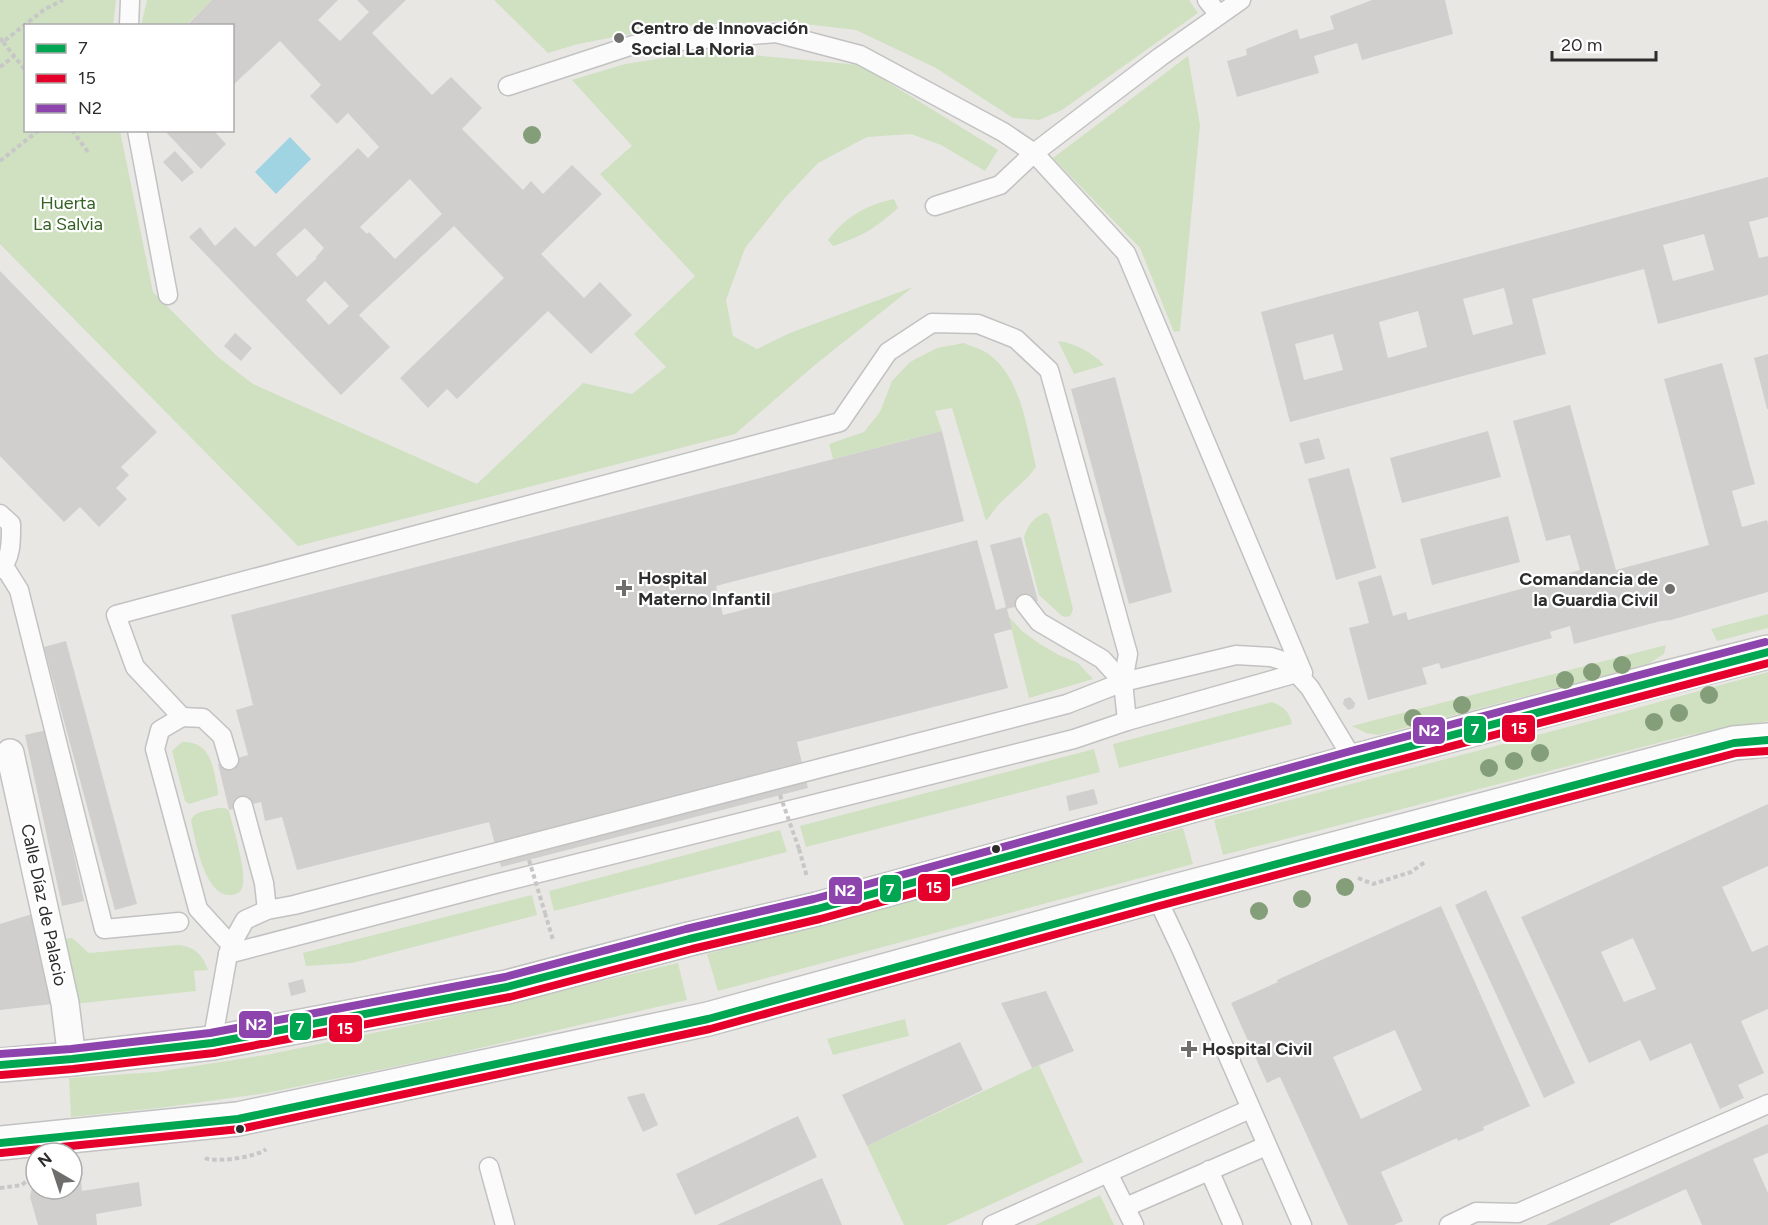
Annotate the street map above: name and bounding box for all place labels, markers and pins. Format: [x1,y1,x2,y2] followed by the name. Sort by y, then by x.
[631,17,808,60] place label: Centro de Innovación Social La Noria
[612,31,626,45] marker: Centro de Innovación Social La Noria
[638,567,770,610] place label: Hospital Materno Infantil
[1519,568,1658,611] place label: Comandancia de la Guardia Civil
[615,579,633,597] marker: Hospital Materno Infantil
[1663,582,1677,596] marker: Comandancia de la Guardia Civil
[990,843,1002,855] unlabelled marker
[1202,1038,1312,1060] place label: Hospital Civil
[1180,1040,1198,1058] marker: Hospital Civil
[234,1123,246,1135] unlabelled marker

